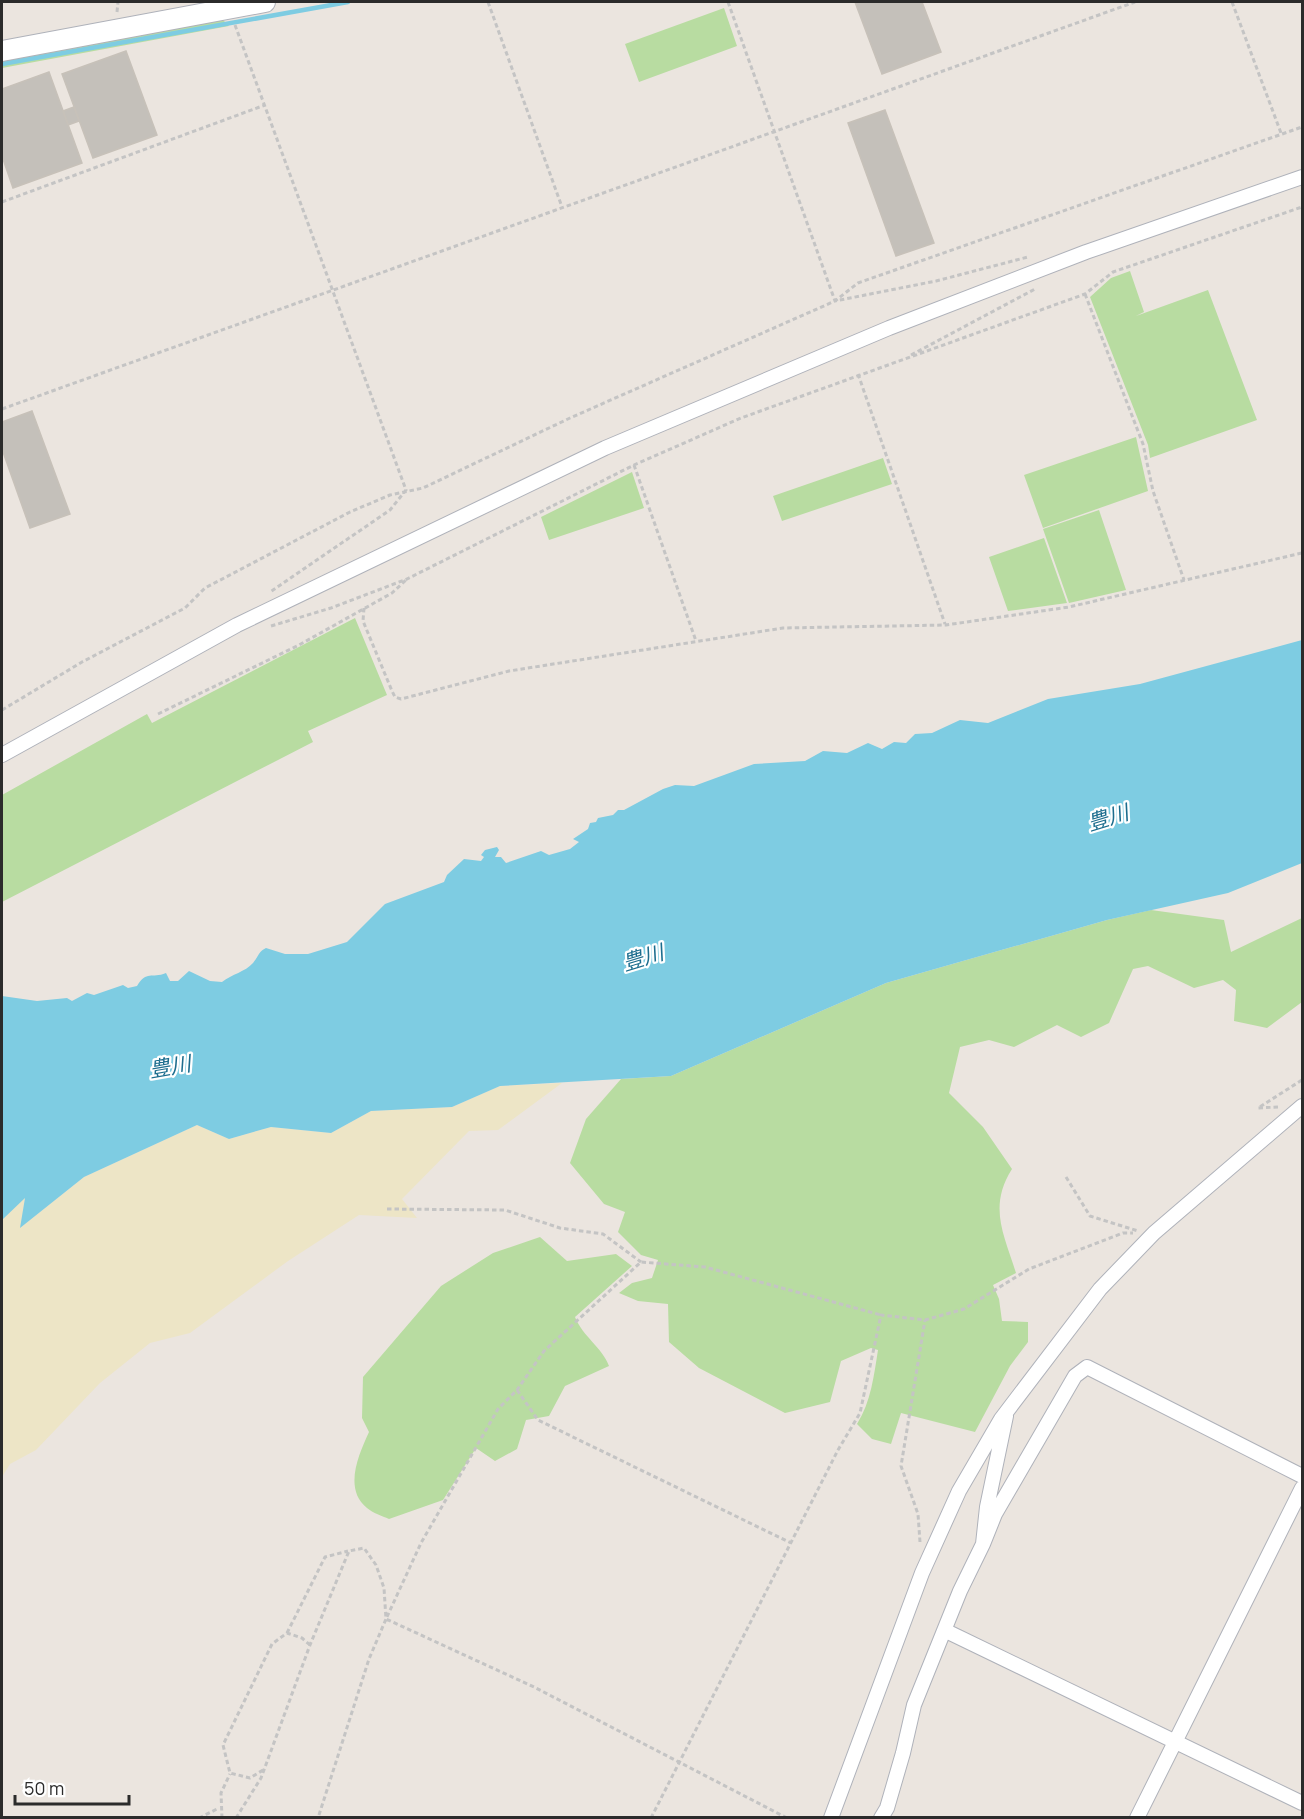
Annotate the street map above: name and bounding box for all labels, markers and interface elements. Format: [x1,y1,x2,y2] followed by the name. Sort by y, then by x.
[1084,797,1134,837] water label: 豊川
[619,937,669,977] water label: 豊川
[147,1048,195,1083] water label: 豊川
[15,1768,129,1806] scale bar
[24,1776,64,1800] text: 50 m

